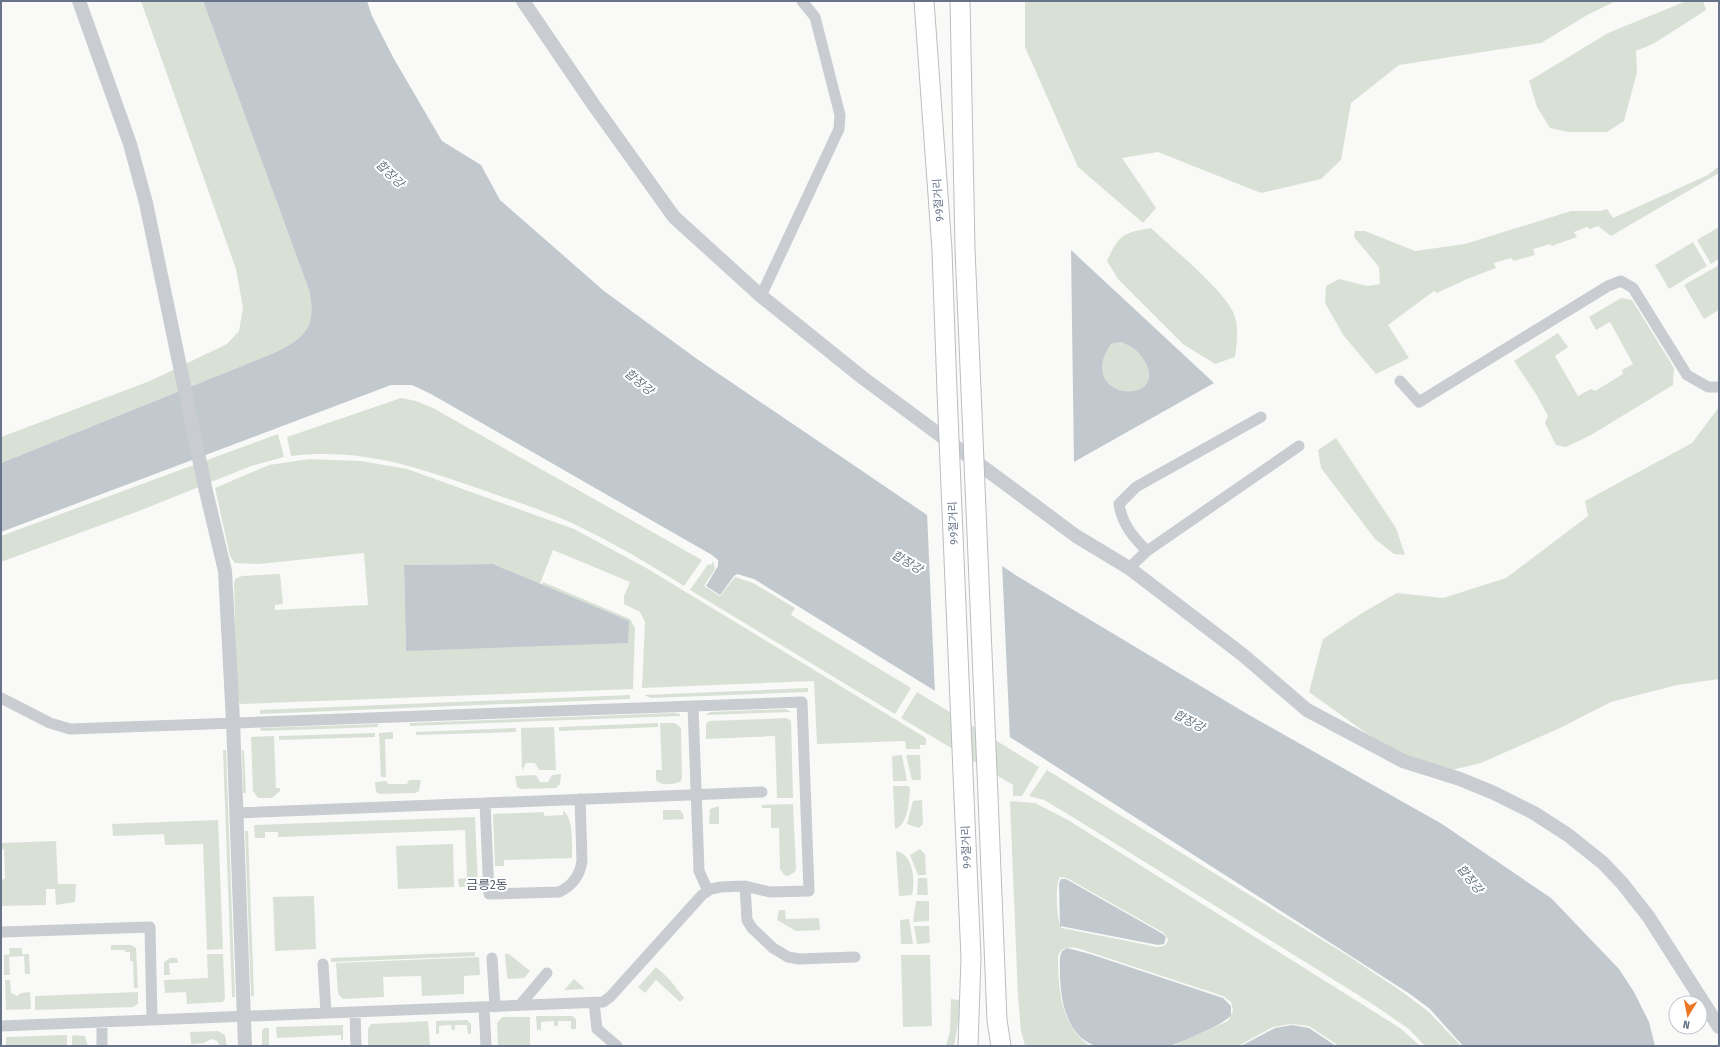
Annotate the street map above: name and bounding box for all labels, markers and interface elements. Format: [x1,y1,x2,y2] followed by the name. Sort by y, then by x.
[373,157,408,192] water label: 합장강
[931,178,946,222] street label: 9·9절거리
[622,366,658,399] water label: 합장강
[946,501,961,545] street label: 9·9절거리
[889,547,926,578] water label: 합장강
[1171,707,1209,736] water label: 합장강
[959,825,974,869] street label: 9·9절거리
[1454,862,1487,898] water label: 합장강
[466,877,508,892] district label: 금릉2동
[1668,995,1708,1035] north arrow
[1682,1017,1691,1031] text: N

